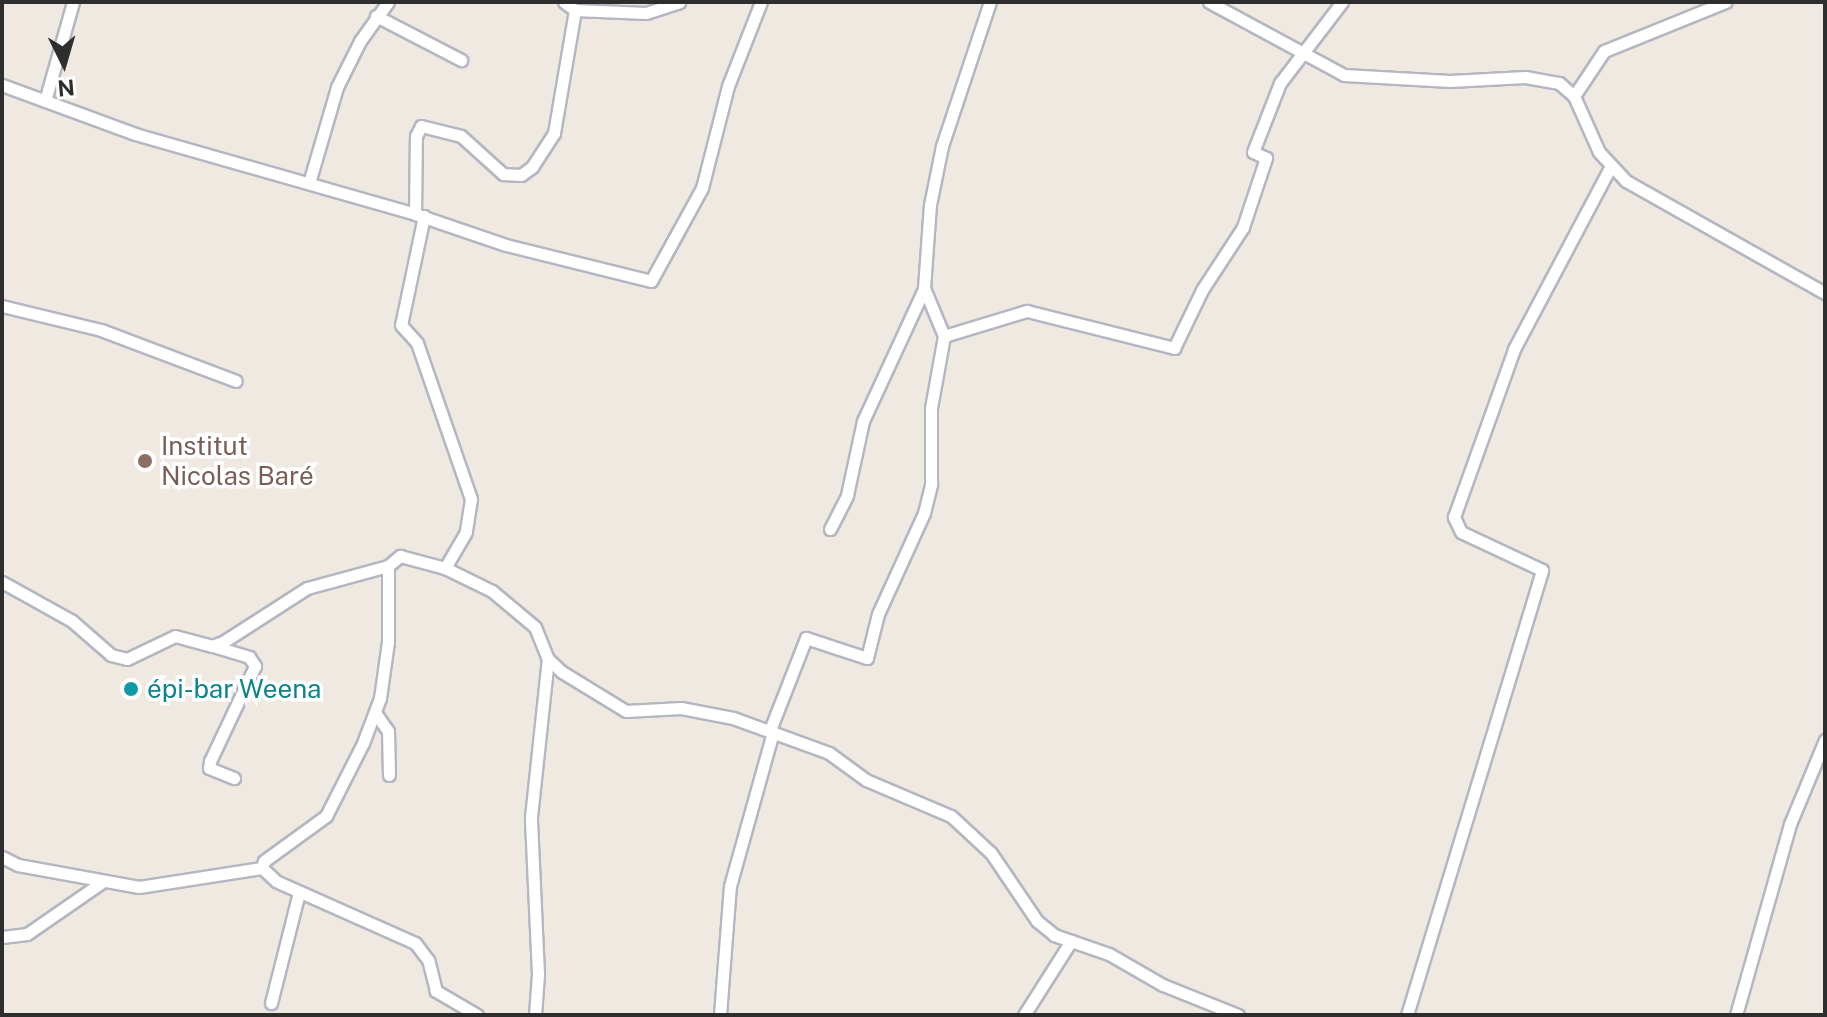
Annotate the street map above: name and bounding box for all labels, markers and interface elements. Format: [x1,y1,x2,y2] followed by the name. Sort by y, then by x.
[24,24,104,104] north arrow
[56,74,76,102] text: N
[161,430,314,492] place label: Institut Nicolas Baré
[136,452,154,470] marker: Institut Nicolas Baré
[147,673,322,705] place label: épi-bar Weena
[122,680,140,698] marker: épi-bar Weena

